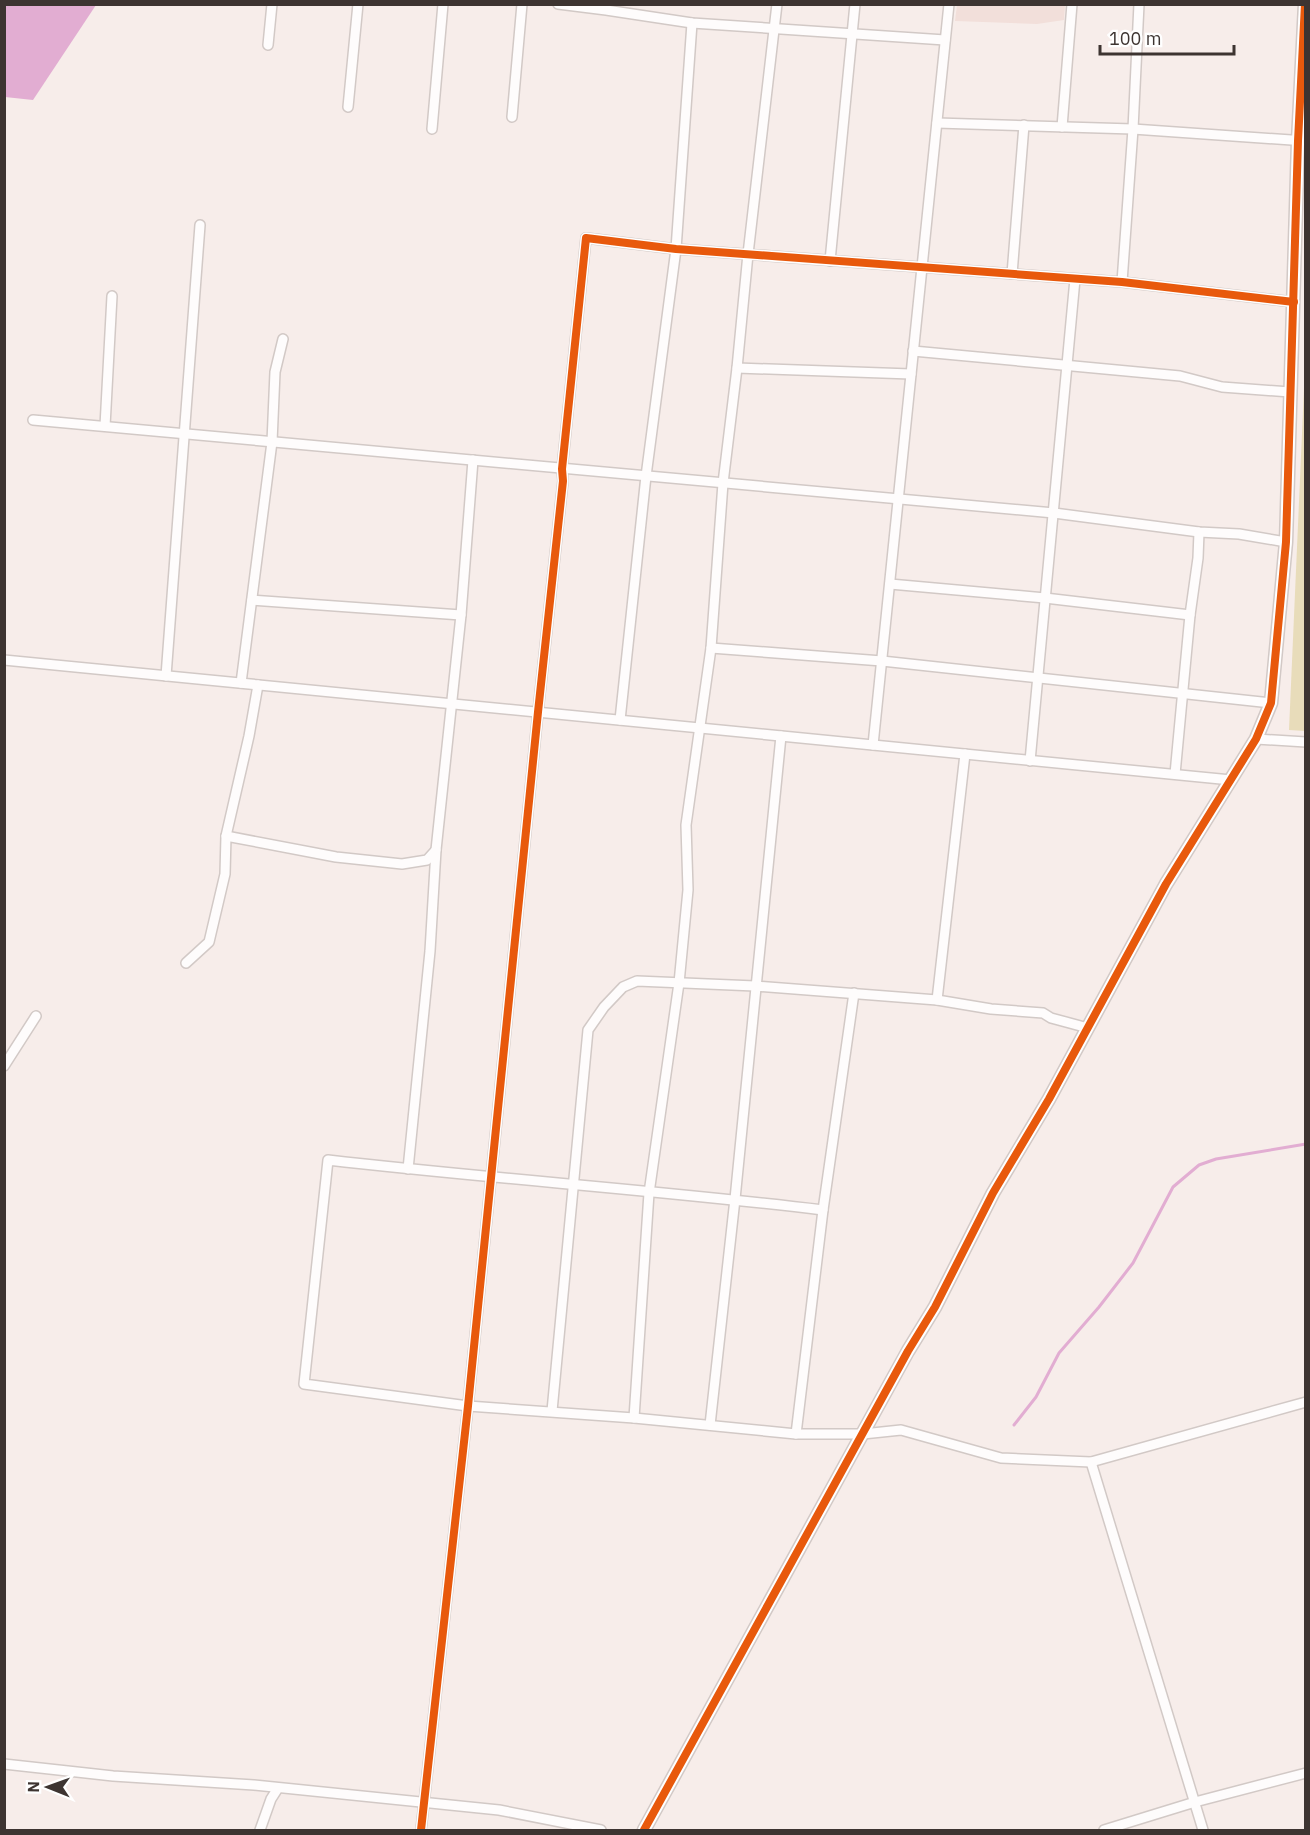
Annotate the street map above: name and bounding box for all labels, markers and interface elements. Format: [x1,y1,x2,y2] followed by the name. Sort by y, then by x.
[1100,18,1234,56] scale bar
[1109,27,1161,50] text: 100 m
[18,1757,78,1817] north arrow
[23,1781,43,1793] text: N

